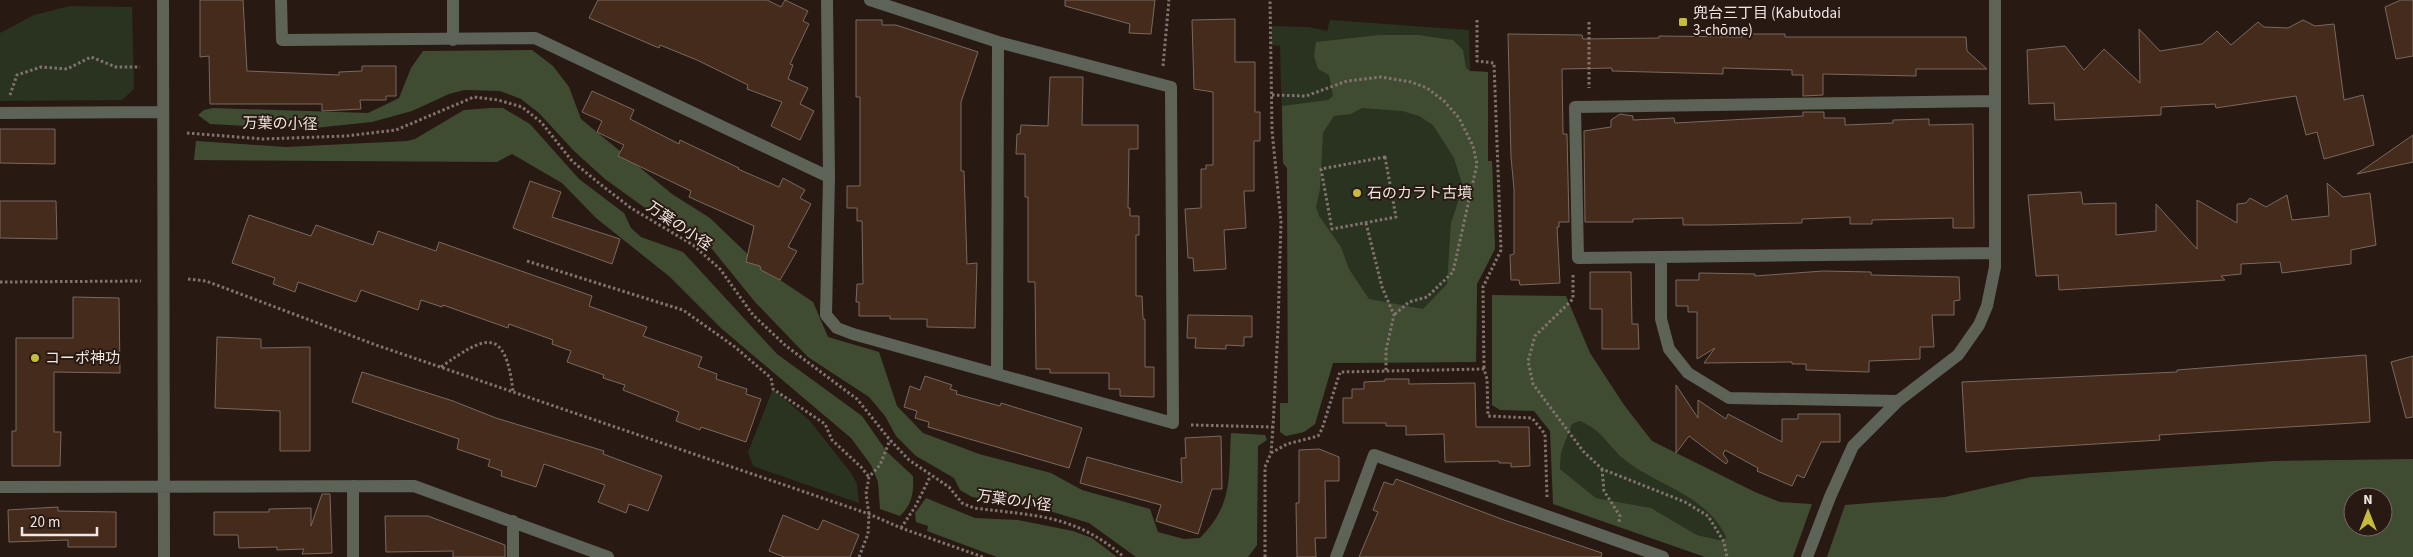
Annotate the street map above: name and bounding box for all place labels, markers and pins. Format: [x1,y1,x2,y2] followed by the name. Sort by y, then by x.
[1693,3,1841,41] place label: 兜台三丁目 (Kabutodai 3-chōme)
[1677,16,1689,28] marker: 兜台三丁目 (Kabutodai 3-chōme)
[1367,183,1472,204] place label: 石のカラト古墳
[1351,187,1363,199] marker: 石のカラト古墳
[45,348,120,369] place label: コーポ神功
[29,352,41,364] marker: コーポ神功

